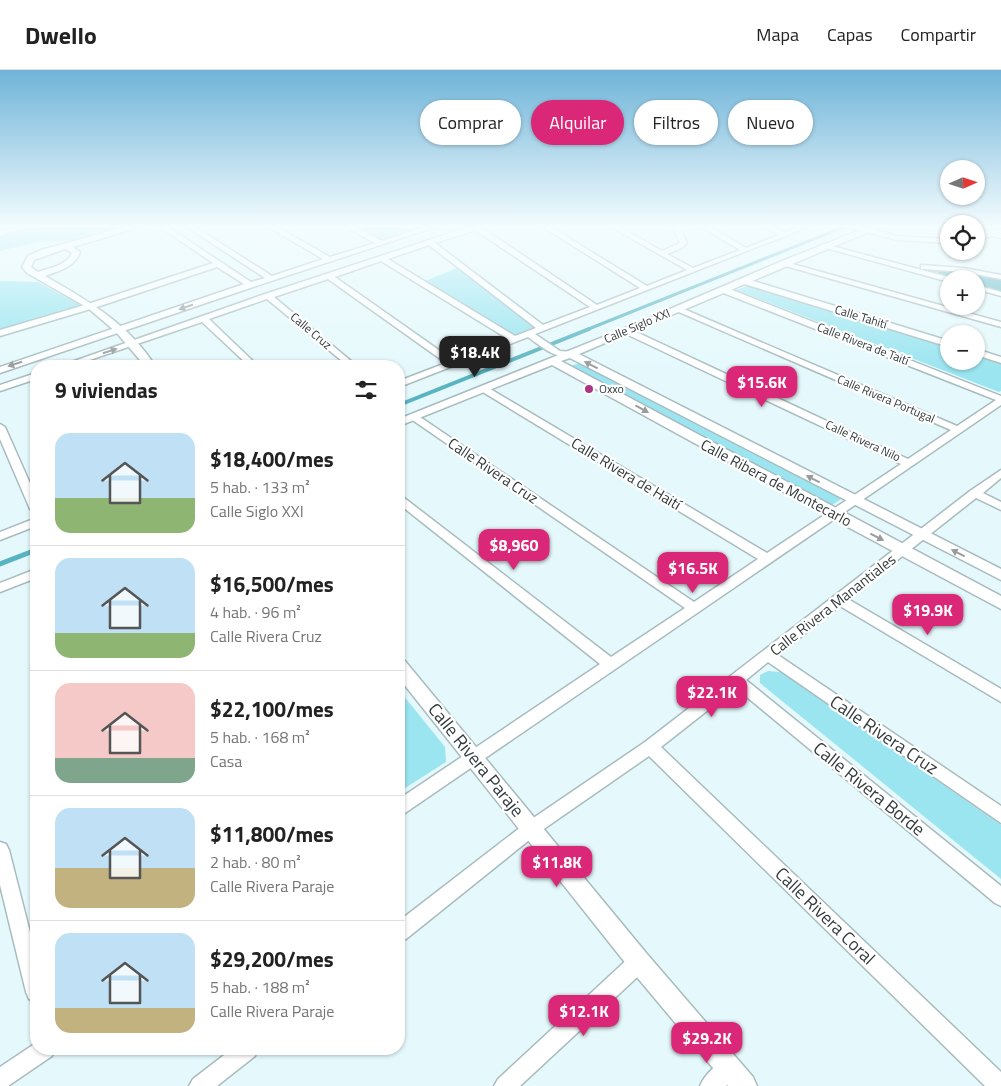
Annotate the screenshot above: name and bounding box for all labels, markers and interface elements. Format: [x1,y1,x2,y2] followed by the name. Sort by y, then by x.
[25,17,97,53] text: Dwello
[756,21,799,48] text: Mapa
[827,21,873,48] text: Capas
[901,21,976,48] text: Compartir
[420,100,521,145] chip: Comprar
[531,100,624,145] chip: Alquilar
[634,100,718,145] chip: Filtros
[728,100,813,145] chip: Nuevo
[940,160,985,205] north arrow
[940,160,985,370] map controls
[940,215,985,260] button: locate
[940,270,985,315] button: +
[833,300,891,334] street label: Calle Tahití
[601,303,673,348] street label: Calle Siglo XXI
[178,304,193,312] one-way arrow
[286,308,336,354] street label: Calle Cruz
[814,317,913,370] street label: Calle Rivera de Taití
[940,325,985,370] button: −
[434,336,516,378] pin: $18.4K
[450,340,500,364] text: $18.4K
[103,347,118,355] one-way arrow
[8,361,23,369] one-way arrow
[583,361,598,369] one-way arrow
[721,366,803,408] pin: $15.6K
[834,369,938,428] street label: Calle Rivera Portugal
[737,370,787,394] text: $15.6K
[55,374,158,406] text: 9 viviendas
[352,376,380,404] icon: filters
[599,379,624,398] place label: Oxxo
[583,383,595,395] marker: Oxxo
[635,405,648,414] one-way arrow
[822,415,904,466] street label: Calle Rivera Nilo
[443,432,543,510] street label: Calle Rivera Cruz
[567,432,687,516] street label: Calle Rivera de Haití
[697,433,856,532] street label: Calle Ribera de Montecarlo
[210,443,334,475] text: $18,400/mes
[95,453,155,513] icon: home
[210,475,310,499] text: 5 hab. · 133 m²
[806,475,820,483] one-way arrow
[210,499,304,523] text: Calle Siglo XXI
[473,528,555,571] pin: $8,960
[489,533,539,557] text: $8,960
[870,533,884,541] one-way arrow
[765,548,901,661] street label: Calle Rivera Manantiales
[950,549,965,557] one-way arrow
[652,552,734,594] pin: $16.5K
[668,556,718,580] text: $16.5K
[210,568,334,600] text: $16,500/mes
[95,578,155,638] icon: home
[887,594,969,636] pin: $19.9K
[903,598,953,622] text: $19.9K
[210,600,301,624] text: 4 hab. · 96 m²
[210,624,322,648] text: Calle Rivera Cruz
[671,676,753,718] pin: $22.1K
[687,680,737,704] text: $22.1K
[825,688,944,781] street label: Calle Rivera Cruz
[210,693,334,725] text: $22,100/mes
[422,697,531,823] street label: Calle Rivera Paraje
[95,703,155,763] icon: home
[210,725,310,749] text: 5 hab. · 168 m²
[808,735,931,842] street label: Calle Rivera Borde
[210,749,242,773] text: Casa
[210,818,334,850] text: $11,800/mes
[95,828,155,888] icon: home
[516,846,598,888] pin: $11.8K
[210,850,301,874] text: 2 hab. · 80 m²
[532,850,582,874] text: $11.8K
[769,861,882,971] street label: Calle Rivera Coral
[210,874,334,898] text: Calle Rivera Paraje
[210,943,334,975] text: $29,200/mes
[95,953,155,1013] icon: home
[210,975,310,999] text: 5 hab. · 188 m²
[543,994,625,1037] pin: $12.1K
[210,999,334,1023] text: Calle Rivera Paraje
[559,999,609,1023] text: $12.1K
[666,1022,748,1064] pin: $29.2K
[682,1026,732,1050] text: $29.2K

